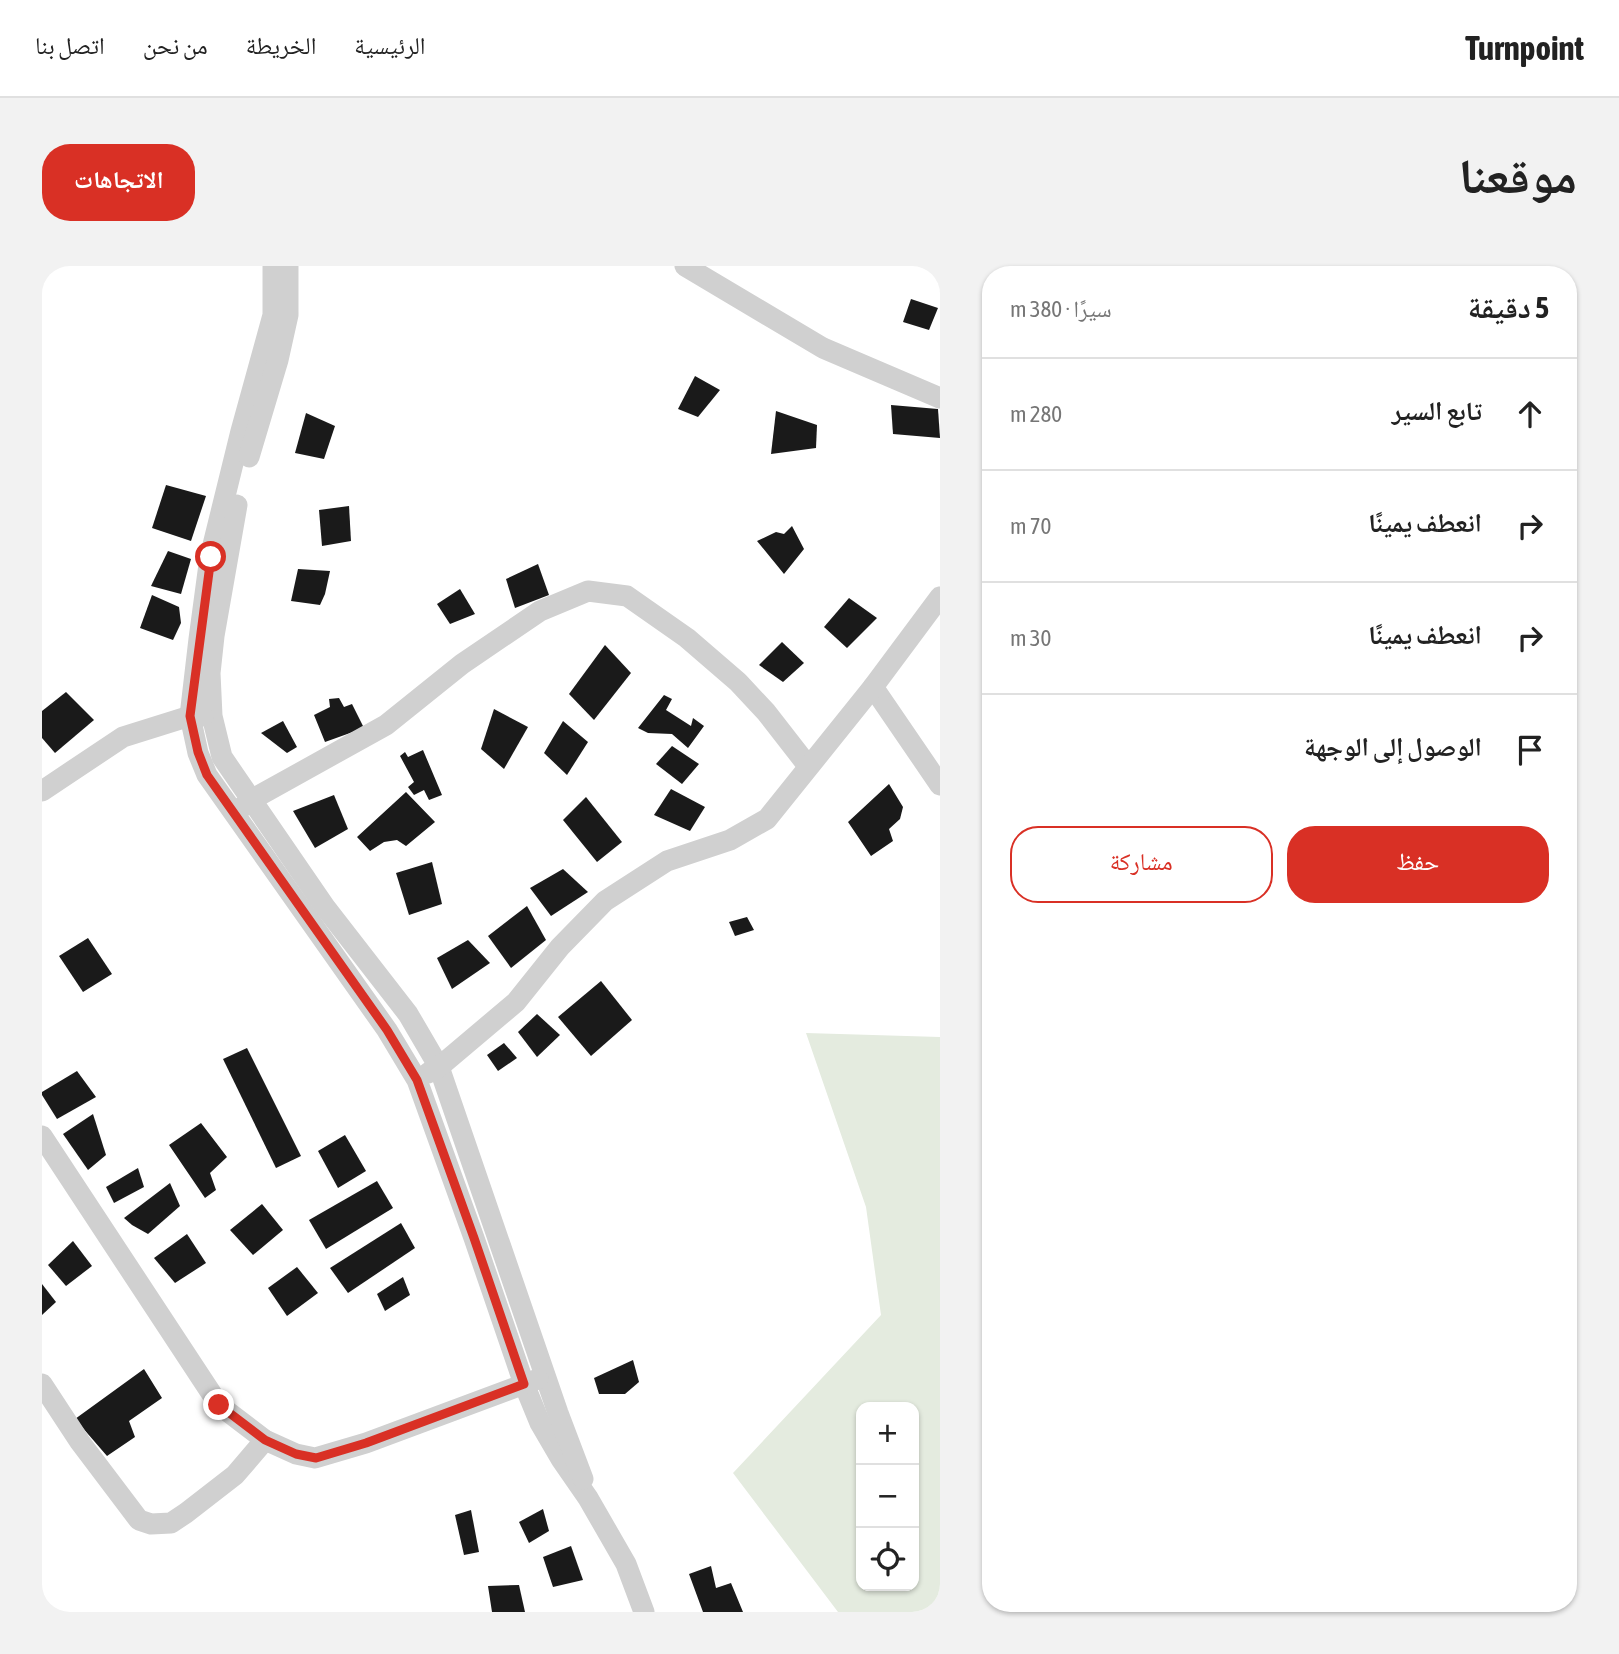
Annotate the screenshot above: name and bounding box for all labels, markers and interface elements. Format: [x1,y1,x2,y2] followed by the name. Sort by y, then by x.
[1465,29,1584,67] text: Turnpoint
[35,32,105,59] text: اتصل بنا
[143,32,208,59] text: من نحن
[246,32,316,59] text: الخريطة
[354,32,425,59] text: الرئيسية
[42,144,195,221] button: الاتجاهات
[1459,147,1577,203] text: موقعنا
[1468,290,1549,324] text: 5 دقيقة
[1010,296,1112,322] text: سيرًا · 380 m
[1511,395,1549,433] icon: ahead
[1392,396,1482,426] text: تابع السير
[1010,401,1062,427] text: 280 m
[1511,507,1549,545] icon: right
[1368,508,1482,538] text: انعطف يمينًا
[1010,513,1051,539] text: 70 m
[195,541,226,572] route start
[1511,619,1549,657] icon: right
[1368,620,1482,650] text: انعطف يمينًا
[1010,625,1051,651] text: 30 m
[1511,731,1549,769] icon: arrive
[1304,732,1482,762] text: الوصول إلى الوجهة
[1010,826,1273,903] button: مشاركة
[1287,826,1549,903] button: حفظ
[203,1389,234,1420] route end
[856,1402,919,1591] map controls
[856,1402,919,1465] button: +
[856,1465,919,1528] button: −
[856,1528,919,1591] button: locate

